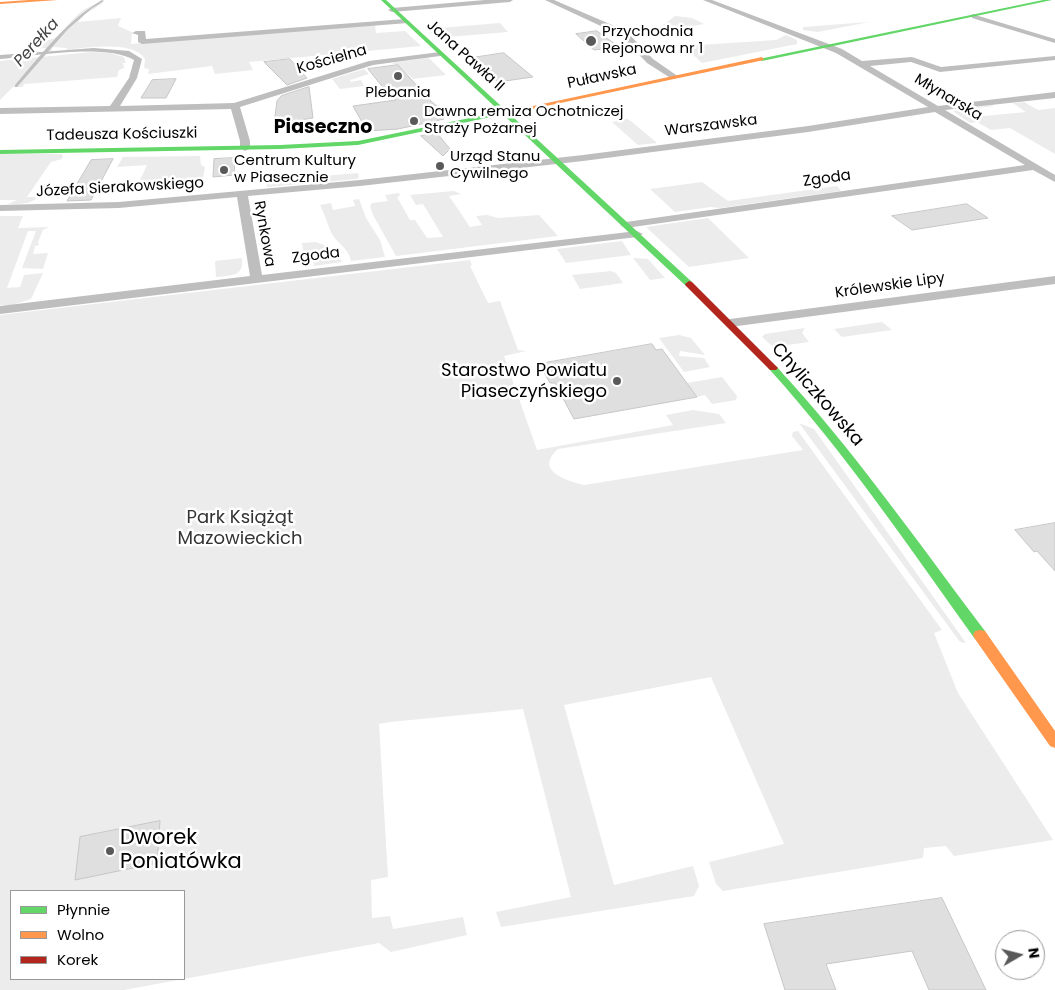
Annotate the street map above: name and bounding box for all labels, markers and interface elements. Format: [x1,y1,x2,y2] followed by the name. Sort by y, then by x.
[10,15,64,71] water label: Perełka
[422,16,508,96] street label: Jana Pawła II
[602,23,703,58] place label: Przychodnia Rejonowa nr 1
[584,34,598,48] marker: Przychodnia Rejonowa nr 1
[295,41,369,79] street label: Kościelna
[566,61,638,93] street label: Puławska
[392,70,404,82] marker: Plebania
[911,71,985,125] street label: Młynarska
[365,84,431,102] place label: Plebania
[424,103,624,138] place label: Dawna remiza Ochotniczej Straży Pożarnej
[664,111,758,141] street label: Warszawska
[408,115,420,127] marker: Dawna remiza Ochotniczej Straży Pożarnej
[274,117,372,139] district label: Piaseczno
[46,125,198,145] street label: Tadeusza Kościuszki
[450,148,540,183] place label: Urząd Stanu Cywilnego
[234,152,356,187] place label: Centrum Kultury w Piasecznie
[434,160,446,172] marker: Urząd Stanu Cywilnego
[218,164,230,176] marker: Centrum Kultury w Piasecznie
[802,167,852,191] street label: Zgoda
[36,175,204,201] street label: Józefa Sierakowskiego
[249,199,279,269] street label: Rynkowa
[291,244,341,268] street label: Zgoda
[834,269,946,303] street label: Królewskie Lipy
[766,339,868,451] street label: Chyliczkowska
[441,360,607,402] place label: Starostwo Powiatu Piaseczyńskiego
[611,375,623,387] marker: Starostwo Powiatu Piaseczyńskiego
[178,507,302,550] park label: Park Książąt Mazowieckich
[120,826,242,876] place label: Dworek Poniatówka
[104,845,116,857] marker: Dworek Poniatówka
[10,890,185,980] legend
[57,899,110,920] text: Płynnie
[57,924,104,945] text: Wolno
[995,930,1045,980] north arrow
[1023,946,1044,960] text: N
[57,949,98,970] text: Korek

